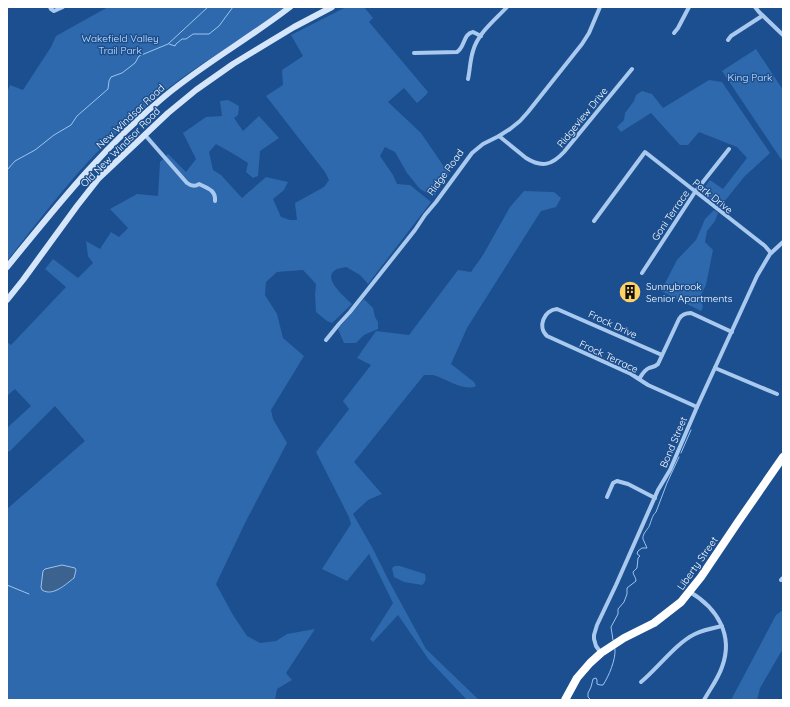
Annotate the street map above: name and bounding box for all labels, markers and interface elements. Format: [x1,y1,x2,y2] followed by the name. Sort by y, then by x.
[81,32,159,57] park label: Wakefield Valley Trail Park
[728,71,772,84] park label: King Park
[93,81,167,151] street label: New Windsor Road
[554,84,611,150] street label: Ridgeview Drive
[78,105,163,190] street label: Old New Windsor Road
[424,147,467,198] street label: Ridge Road
[690,176,736,217] street label: Park Drive
[649,187,692,243] street label: Goni Terrace
[617,279,643,305] building icon: Sunnybrook Senior Apartments
[646,280,733,305] place label: Sunnybrook Senior Apartments
[586,307,640,342] street label: Frock Drive
[577,337,641,376] street label: Frock Terrace
[657,414,690,470] street label: Bond Street
[674,534,721,592] street label: Liberty Street

